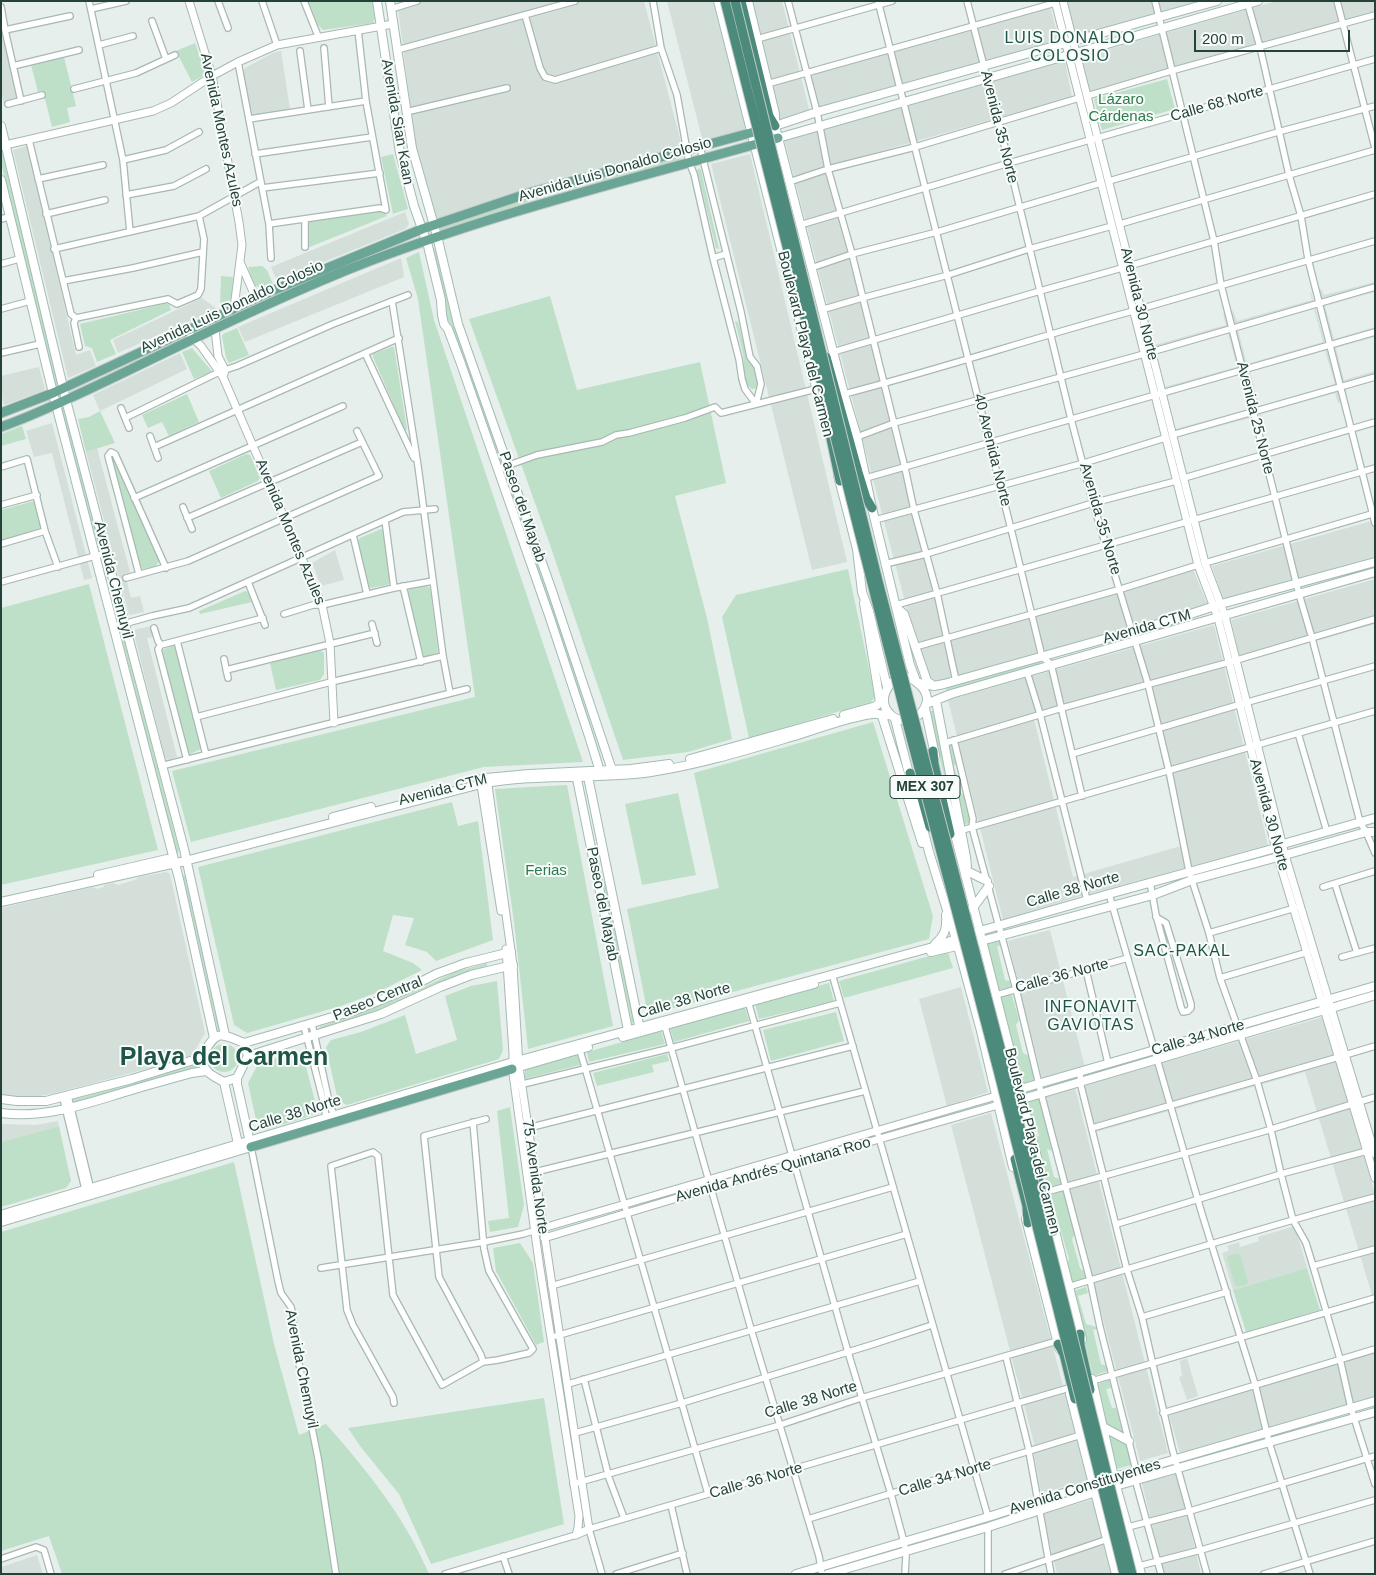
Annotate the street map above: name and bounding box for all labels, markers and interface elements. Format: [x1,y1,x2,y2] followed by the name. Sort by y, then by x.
[1196,20,1352,52] scale bar
[1003,29,1137,67] district label: LUIS DONALDO COLOSIO
[1202,30,1244,47] text: 200 m
[196,52,246,208] street label: Avenida Montes Azules
[377,58,417,186] street label: Avenida Sian Kaan
[976,69,1022,185] street label: Avenida 35 Norte
[1168,82,1266,126] street label: Calle 68 Norte
[1088,91,1154,126] park label: Lázaro Cárdenas
[516,134,714,206] street label: Avenida Luis Donaldo Colosio
[1116,246,1162,362] street label: Avenida 30 Norte
[773,249,837,439] street label: Boulevard Playa del Carmen
[138,257,326,357] street label: Avenida Luis Donaldo Colosio
[1232,360,1278,476] street label: Avenida 25 Norte
[969,392,1015,508] street label: 40 Avenida Norte
[495,449,549,565] street label: Paseo del Mayab
[251,456,329,608] street label: Avenida Montes Azules
[1075,461,1125,577] street label: Avenida 35 Norte
[90,519,136,641] street label: Avenida Chemuyil
[1101,606,1193,648] street label: Avenida CTM
[1245,757,1293,873] street label: Avenida 30 Norte
[397,770,489,810] street label: Avenida CTM
[890,776,960,799] road number: MEX 307
[582,845,622,963] street label: Paseo del Mayab
[525,862,567,880] park label: Ferias
[1024,868,1122,912] street label: Calle 38 Norte
[1132,942,1232,962] district label: SAC-PAKAL
[1013,955,1111,997] street label: Calle 36 Norte
[331,973,425,1025] street label: Paseo Central
[635,979,733,1023] street label: Calle 38 Norte
[1043,998,1139,1036] district label: INFONAVIT GAVIOTAS
[1149,1016,1247,1060] street label: Calle 34 Norte
[120,1043,328,1073] district label: Playa del Carmen
[1000,1046,1064,1236] street label: Boulevard Playa del Carmen
[247,1091,343,1137] street label: Calle 38 Norte
[518,1118,552,1236] street label: 75 Avenida Norte
[673,1133,873,1207] street label: Avenida Andrés Quintana Roo
[281,1308,321,1430] street label: Avenida Chemuyil
[763,1377,859,1423] street label: Calle 38 Norte
[897,1455,993,1501] street label: Calle 34 Norte
[1007,1455,1163,1519] street label: Avenida Constituyentes
[707,1459,805,1503] street label: Calle 36 Norte

